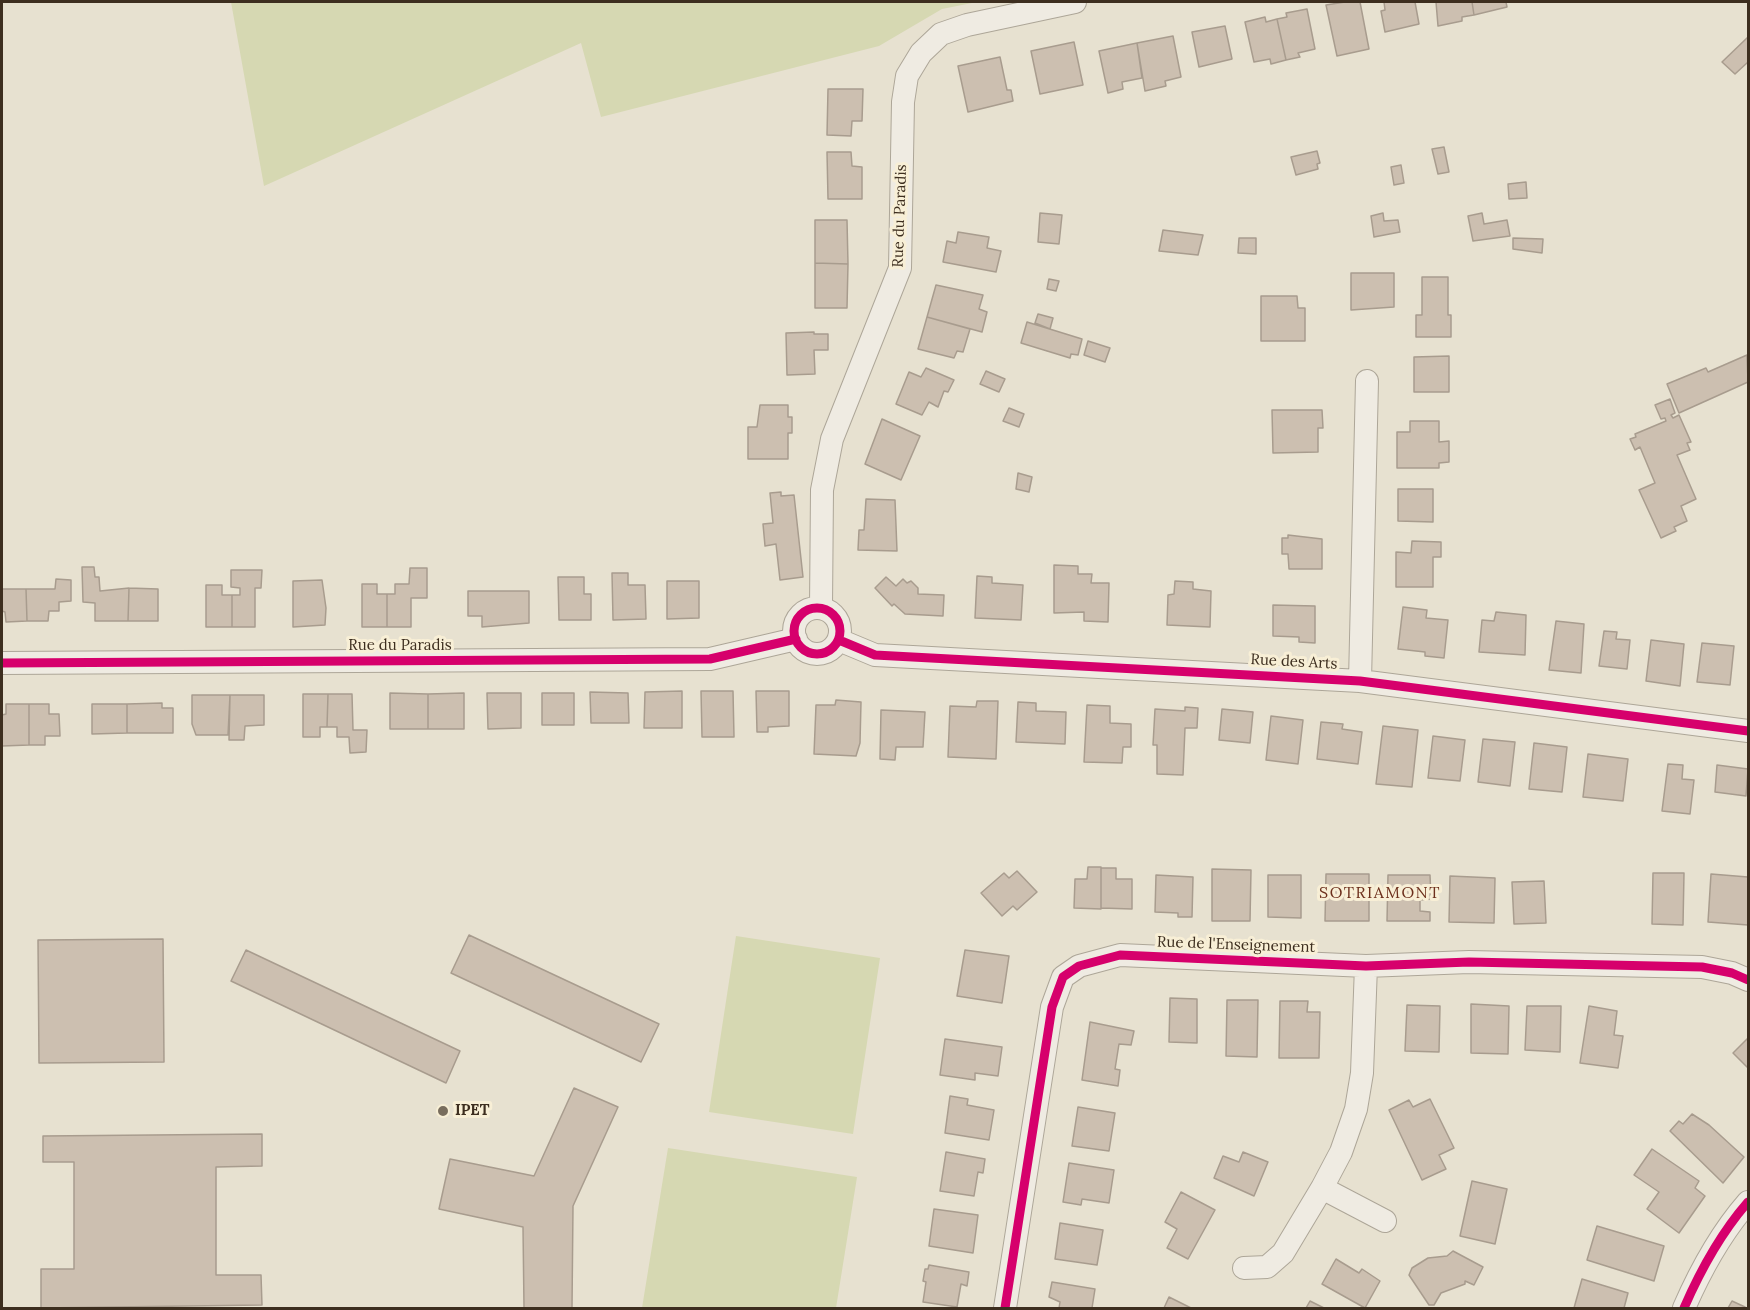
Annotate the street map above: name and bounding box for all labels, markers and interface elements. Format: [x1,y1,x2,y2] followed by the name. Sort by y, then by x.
[889,164,911,268] street label: Rue du Paradis
[348,637,452,655] street label: Rue du Paradis
[1250,651,1338,673] street label: Rue des Arts
[1319,883,1441,903] district label: SOTRIAMONT
[1157,933,1315,957] street label: Rue de l'Enseignement
[455,1102,489,1120] place label: IPET
[436,1104,450,1118] marker: IPET

